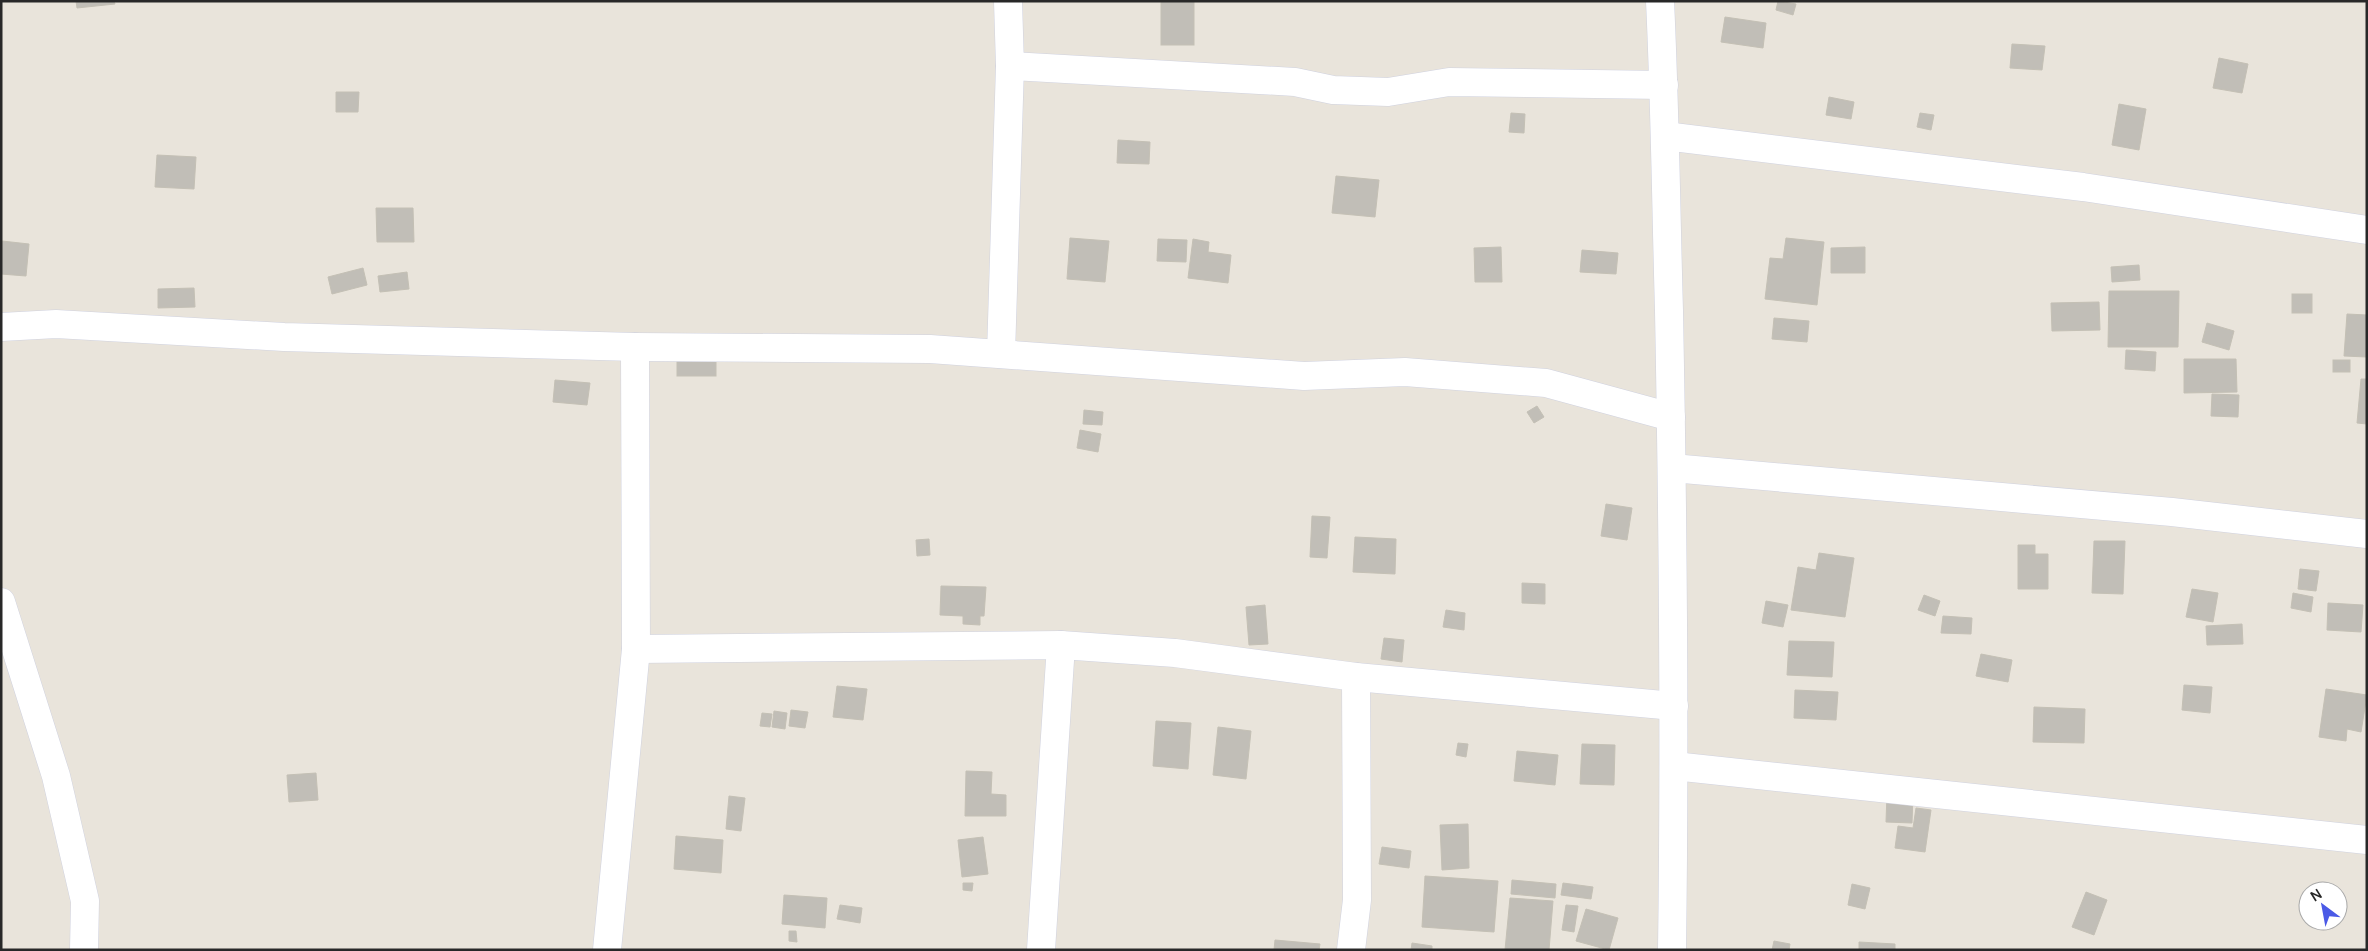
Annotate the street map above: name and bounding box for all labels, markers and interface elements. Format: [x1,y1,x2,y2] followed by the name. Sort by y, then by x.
[2298,881,2348,931] north arrow
[2307,884,2325,905] text: N

